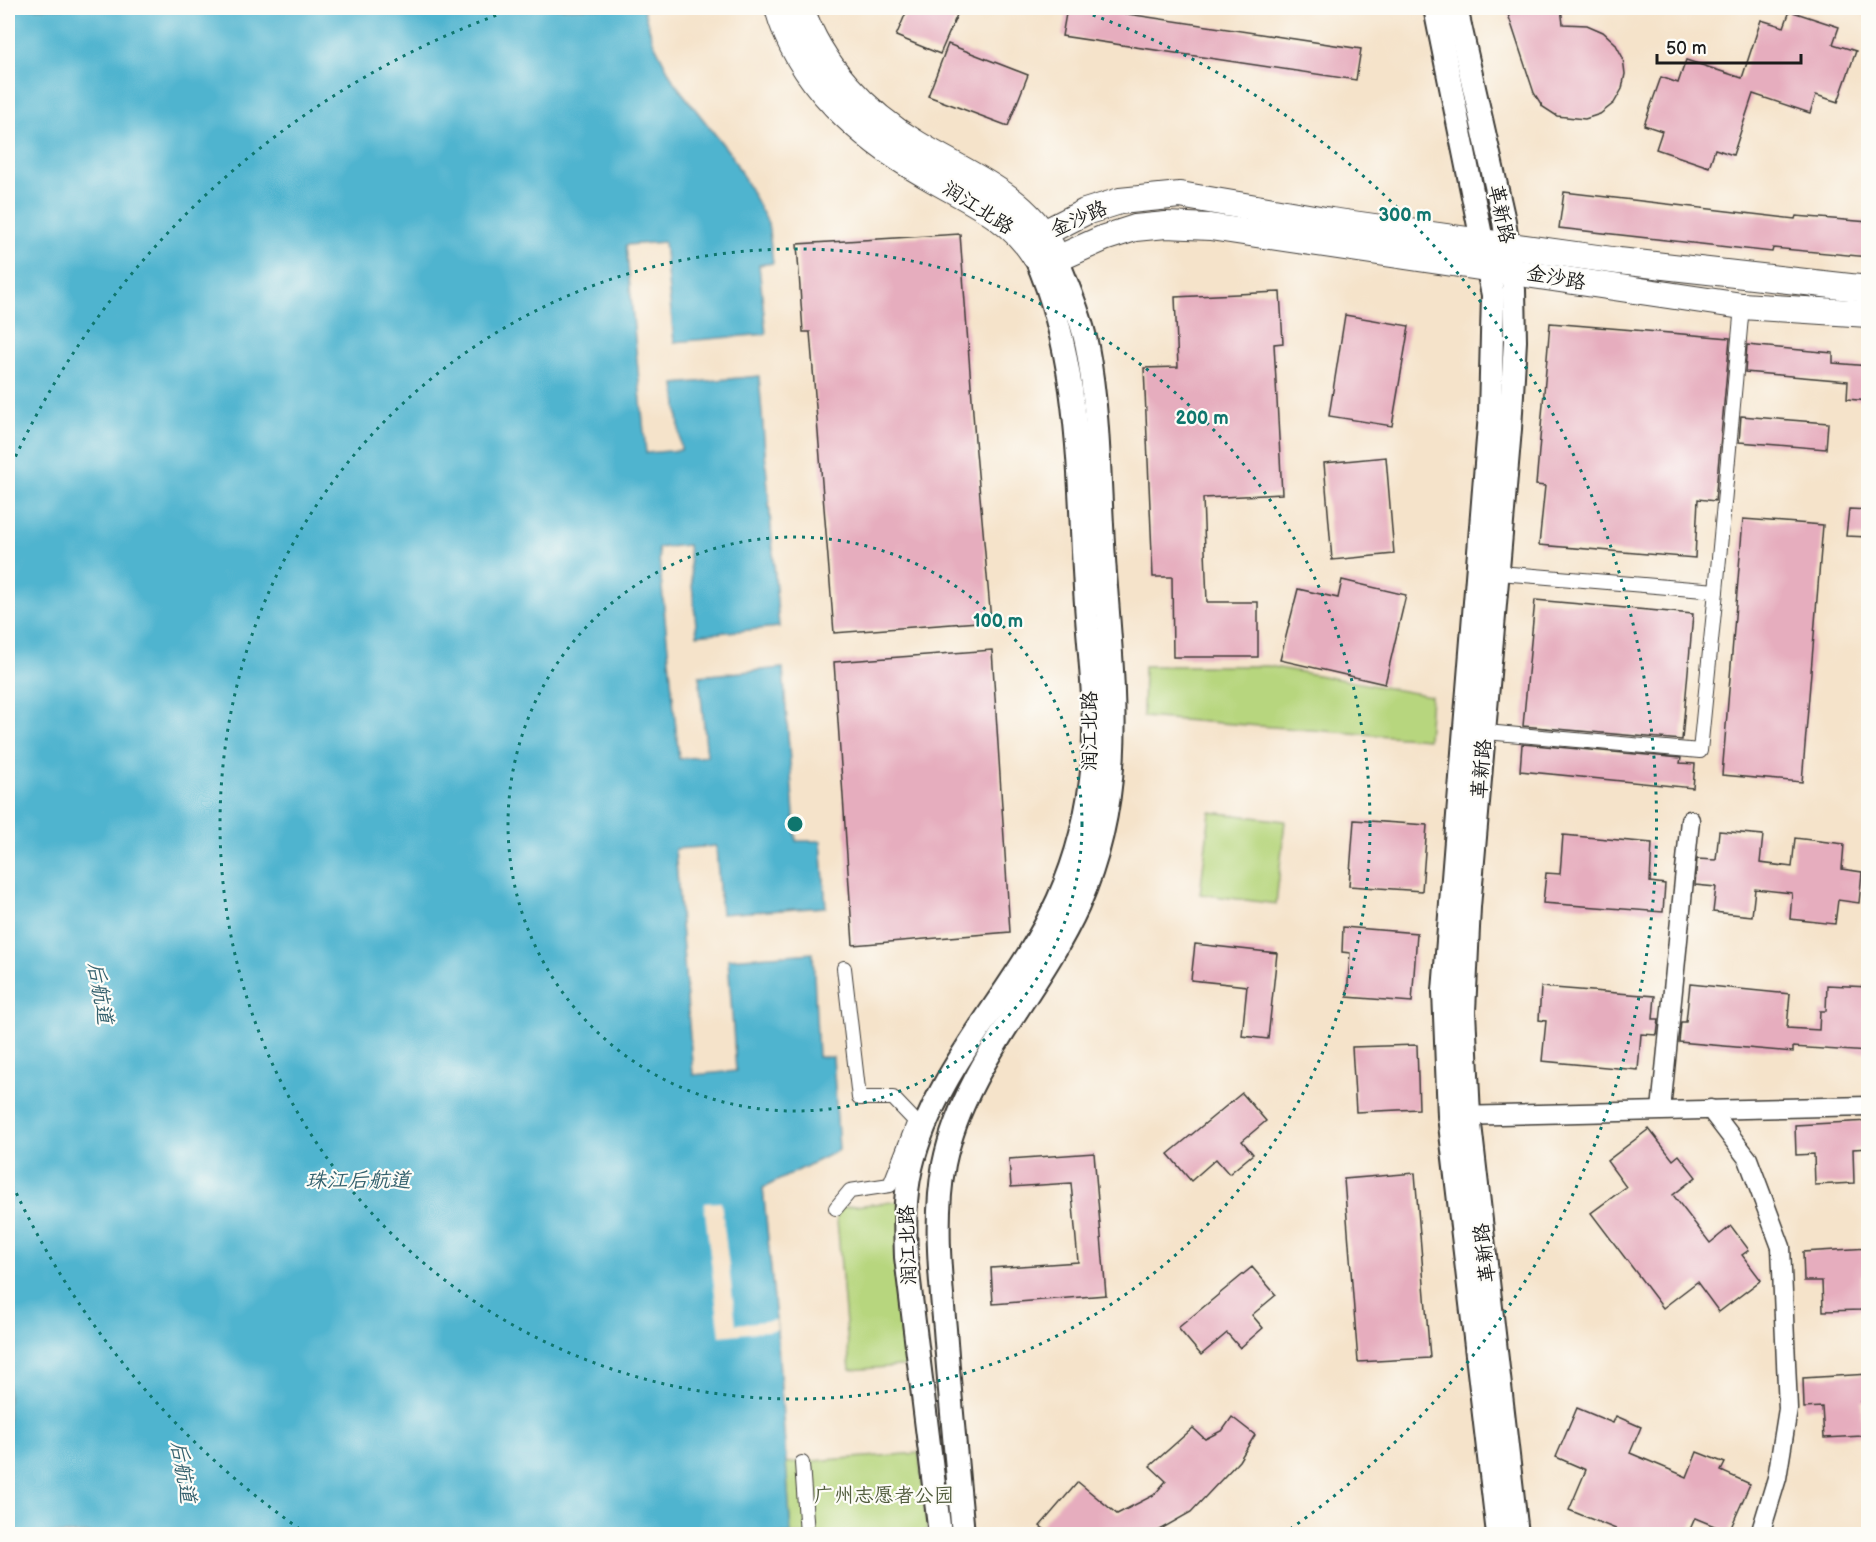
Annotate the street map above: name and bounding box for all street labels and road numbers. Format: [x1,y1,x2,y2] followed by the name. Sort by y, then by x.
[938,176,1019,240] street label: 润江北路
[1483,182,1519,247] street label: 革新路
[1047,195,1112,242] street label: 金沙路
[1524,261,1589,295] street label: 金沙路
[1078,690,1102,771] street label: 润江北路
[1467,737,1497,800] street label: 革新路
[895,1204,921,1285] street label: 润江北路
[1469,1221,1501,1284] street label: 革新路

